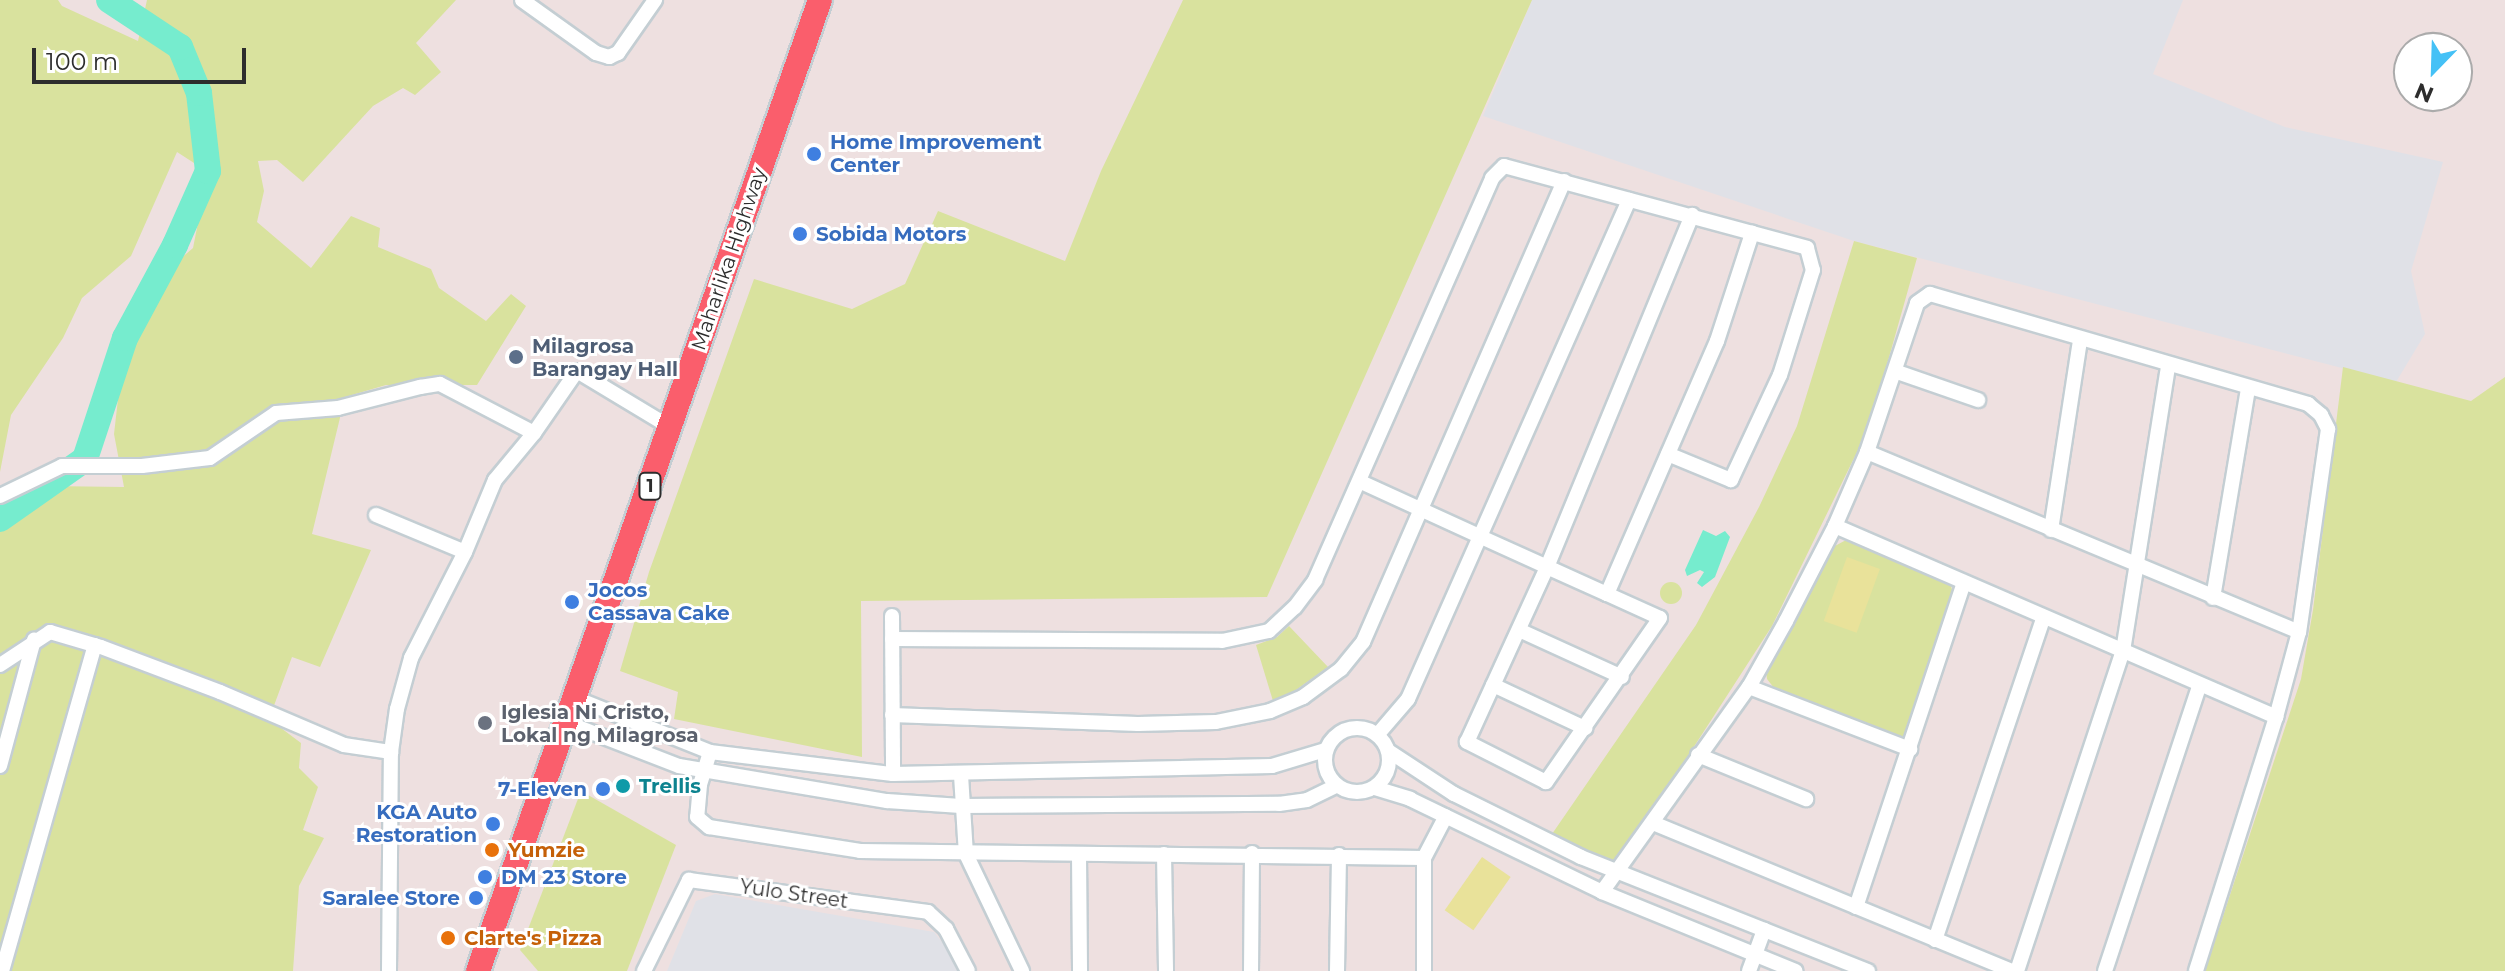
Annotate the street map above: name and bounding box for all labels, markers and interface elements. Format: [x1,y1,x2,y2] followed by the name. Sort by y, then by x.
[36,32,250,82] scale bar
[2393,32,2473,112] north arrow
[46,47,118,76] text: 100 m
[2411,77,2438,109] text: N
[830,130,1042,177] place label: Home Improvement Center
[805,145,823,163] marker: Home Improvement Center
[686,164,772,354] street label: Maharlika Highway
[816,222,966,246] place label: Sobida Motors
[791,225,809,243] marker: Sobida Motors
[532,334,678,381] place label: Milagrosa Barangay Hall
[507,348,525,366] marker: Milagrosa Barangay Hall
[638,472,662,500] road number: 1
[588,578,730,625] place label: Jocos Cassava Cake
[563,593,581,611] marker: Jocos Cassava Cake
[501,700,699,747] place label: Iglesia Ni Cristo, Lokal ng Milagrosa
[476,714,494,732] marker: Iglesia Ni Cristo, Lokal ng Milagrosa
[639,774,701,798] place label: Trellis
[498,777,587,801] place label: 7-Eleven
[614,777,632,795] marker: Trellis
[594,780,612,798] marker: 7-Eleven
[356,800,477,847] place label: KGA Auto Restoration
[484,815,502,833] marker: KGA Auto Restoration
[508,838,585,862] place label: Yumzie
[483,841,501,859] marker: Yumzie
[501,865,627,889] place label: DM 23 Store
[476,868,494,886] marker: DM 23 Store
[738,875,850,913] street label: Yulo Street
[323,886,460,910] place label: Saralee Store
[467,889,485,907] marker: Saralee Store
[464,926,602,950] place label: Clarte's Pizza
[439,929,457,947] marker: Clarte's Pizza

